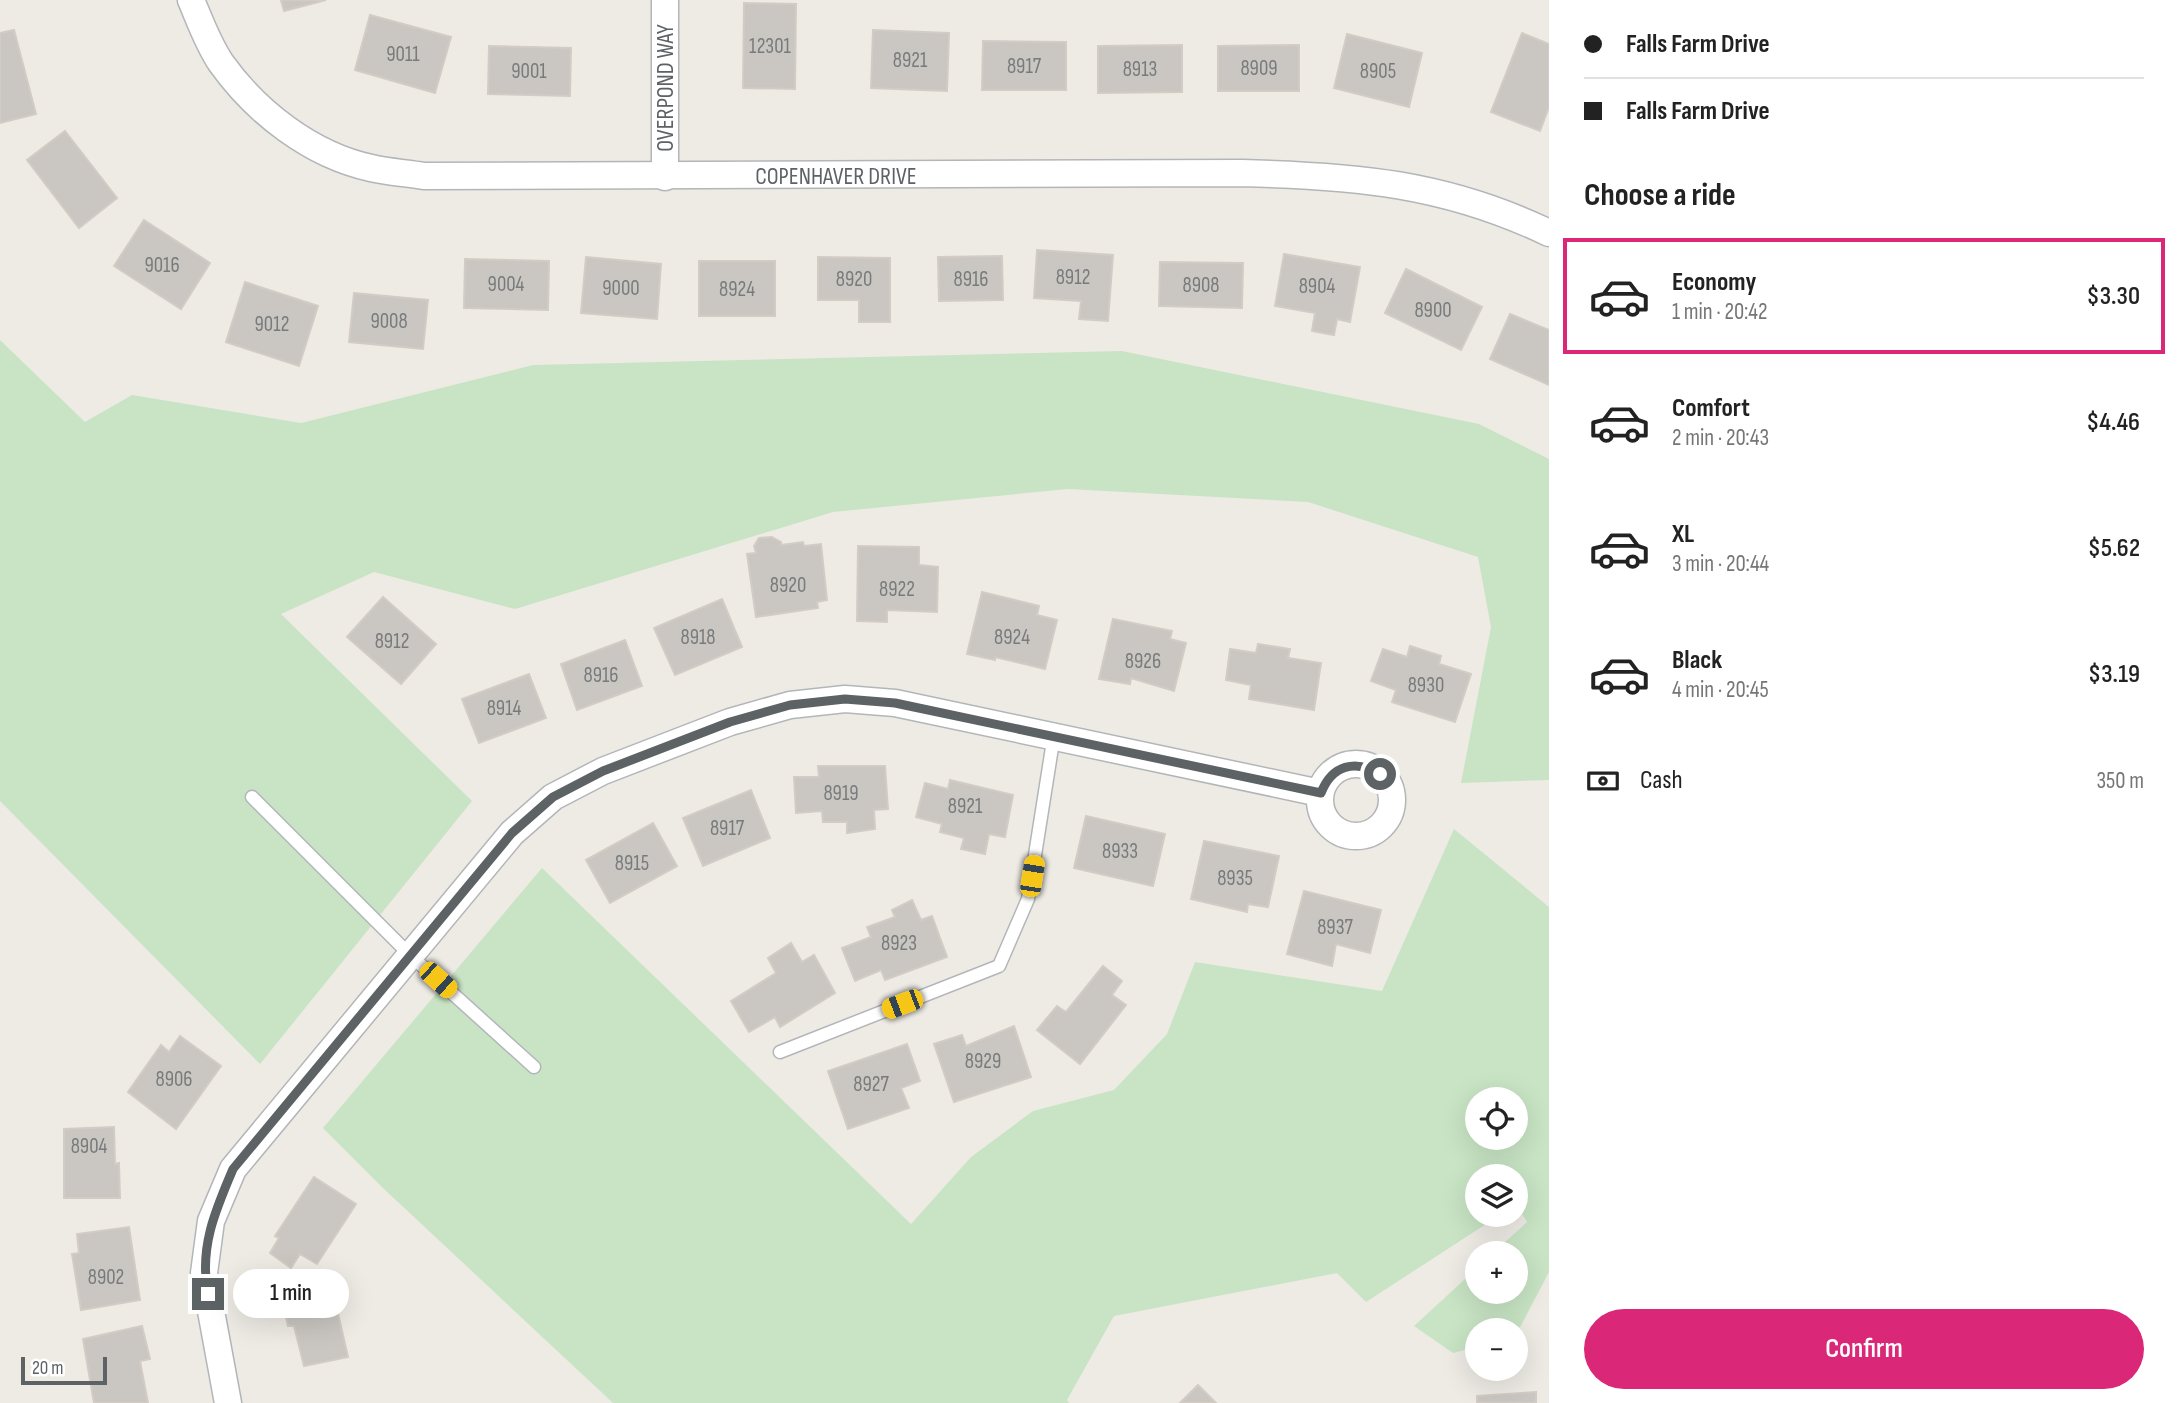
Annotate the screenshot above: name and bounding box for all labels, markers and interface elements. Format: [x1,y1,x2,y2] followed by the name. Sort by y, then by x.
[651,24,680,152] street label: OVERPOND WAY
[1626,29,1770,60] text: Falls Farm Drive
[749,34,792,59] house number: 12301
[386,42,420,67] house number: 9011
[893,48,928,73] house number: 8921
[1007,54,1042,79] house number: 8917
[1240,56,1278,81] house number: 8909
[1123,57,1157,82] house number: 8913
[511,59,547,84] house number: 9001
[1360,59,1396,84] house number: 8905
[1626,96,1770,127] text: Falls Farm Drive
[755,162,917,191] street label: COPENHAVER DRIVE
[1584,176,1736,215] text: Choose a ride
[144,253,180,278] house number: 9016
[1056,265,1090,290] house number: 8912
[1588,265,1651,328] icon: car
[836,267,872,292] house number: 8920
[953,267,989,292] house number: 8916
[1672,267,1756,298] text: Economy
[488,272,525,297] house number: 9004
[1182,273,1220,298] house number: 8908
[1299,274,1336,299] house number: 8904
[602,276,640,301] house number: 9000
[719,277,755,302] house number: 8924
[2087,281,2140,312] text: $3.30
[1414,298,1452,323] house number: 8900
[1672,298,1768,326] text: 1 min · 20:42
[370,309,408,334] house number: 9008
[255,312,289,337] house number: 9012
[1588,391,1651,454] icon: car
[1672,393,1750,424] text: Comfort
[2086,407,2140,438] text: $4.46
[1672,424,1769,452] text: 2 min · 20:43
[1588,517,1651,580] icon: car
[1672,519,1694,550] text: XL
[2088,533,2140,564] text: $5.62
[1672,550,1769,578] text: 3 min · 20:44
[770,573,806,598] house number: 8920
[879,577,915,602] house number: 8922
[680,625,716,650] house number: 8918
[994,625,1030,650] house number: 8924
[375,629,409,654] house number: 8912
[1588,643,1651,706] icon: car
[1672,645,1722,676] text: Black
[1125,649,1161,674] house number: 8926
[2088,659,2140,690] text: $3.19
[583,663,619,688] house number: 8916
[1408,673,1444,698] house number: 8930
[1672,676,1769,704] text: 4 min · 20:45
[487,696,522,721] house number: 8914
[1364,758,1396,790] route start
[1584,762,1622,800] icon: cash
[1640,765,1683,796] text: Cash
[2096,767,2144,795] text: 350 m
[823,781,859,806] house number: 8919
[948,794,983,819] house number: 8921
[710,816,745,841] house number: 8917
[1102,839,1138,864] house number: 8933
[615,851,649,876] house number: 8915
[1019,854,1046,898] car
[1217,866,1253,891] house number: 8935
[1317,915,1353,940] house number: 8937
[881,931,917,956] house number: 8923
[416,958,461,1002] car
[879,987,926,1021] car
[965,1049,1001,1074] house number: 8929
[155,1067,193,1092] house number: 8906
[853,1072,889,1097] house number: 8927
[1465,1087,1528,1381] map controls
[1465,1087,1528,1150] button: locate
[71,1134,108,1159] house number: 8904
[1465,1164,1528,1227] button: layers
[1465,1241,1528,1304] button: +
[88,1265,124,1290] house number: 8902
[232,1270,348,1318] callout: 1 min
[192,1278,224,1310] route end
[270,1279,312,1307] text: 1 min
[1584,1309,2144,1389] button: Confirm
[1465,1318,1528,1381] button: −
[21,1354,107,1386] scale bar
[32,1357,64,1380] text: 20 m

